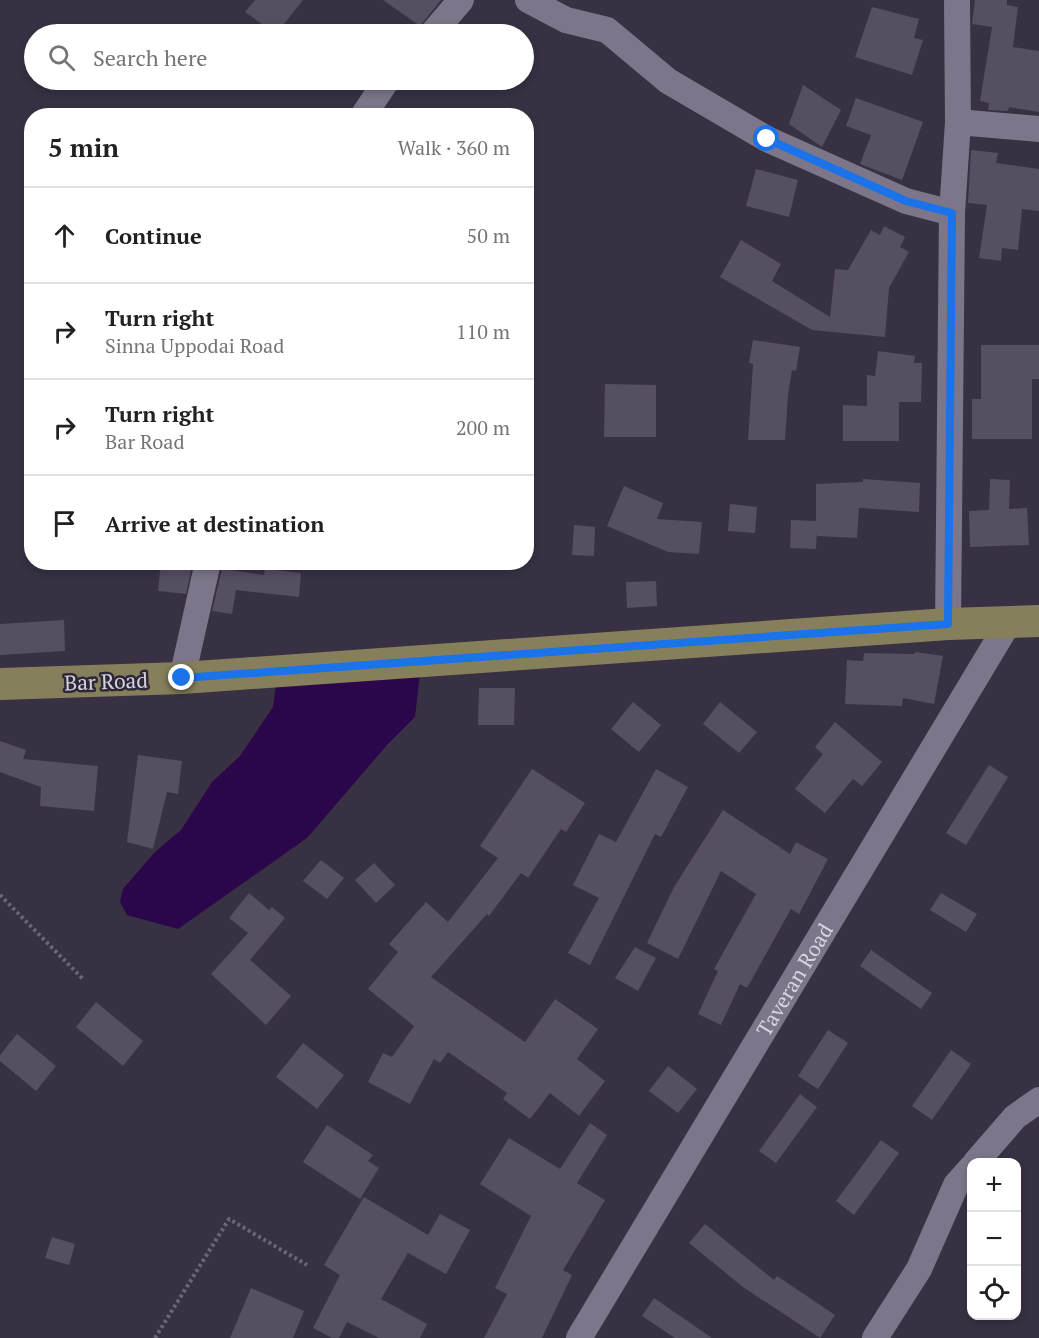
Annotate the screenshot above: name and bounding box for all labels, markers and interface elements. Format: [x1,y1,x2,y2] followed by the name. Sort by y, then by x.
[24,24,534,90] search box
[45,41,78,74] icon: search
[93,43,207,72] text: Search here
[753,125,779,151] route start
[48,130,119,164] text: 5 min
[398,134,510,161] text: Walk · 360 m
[48,219,81,252] icon: ahead
[105,221,202,250] text: Continue
[467,222,510,249] text: 50 m
[105,303,214,332] text: Turn right
[48,315,81,348] icon: right
[456,318,510,345] text: 110 m
[105,332,284,359] text: Sinna Uppodai Road
[105,399,214,428] text: Turn right
[48,411,81,444] icon: right
[456,414,510,441] text: 200 m
[105,428,185,455] text: Bar Road
[48,507,81,540] icon: arrive
[105,509,324,538] text: Arrive at destination
[168,664,194,690] route end
[64,666,149,696] street label: Bar Road
[750,918,839,1041] street label: Taveran Road
[967,1158,1021,1320] map controls
[967,1158,1021,1212] button: +
[967,1212,1021,1266] button: −
[967,1266,1021,1320] button: locate

